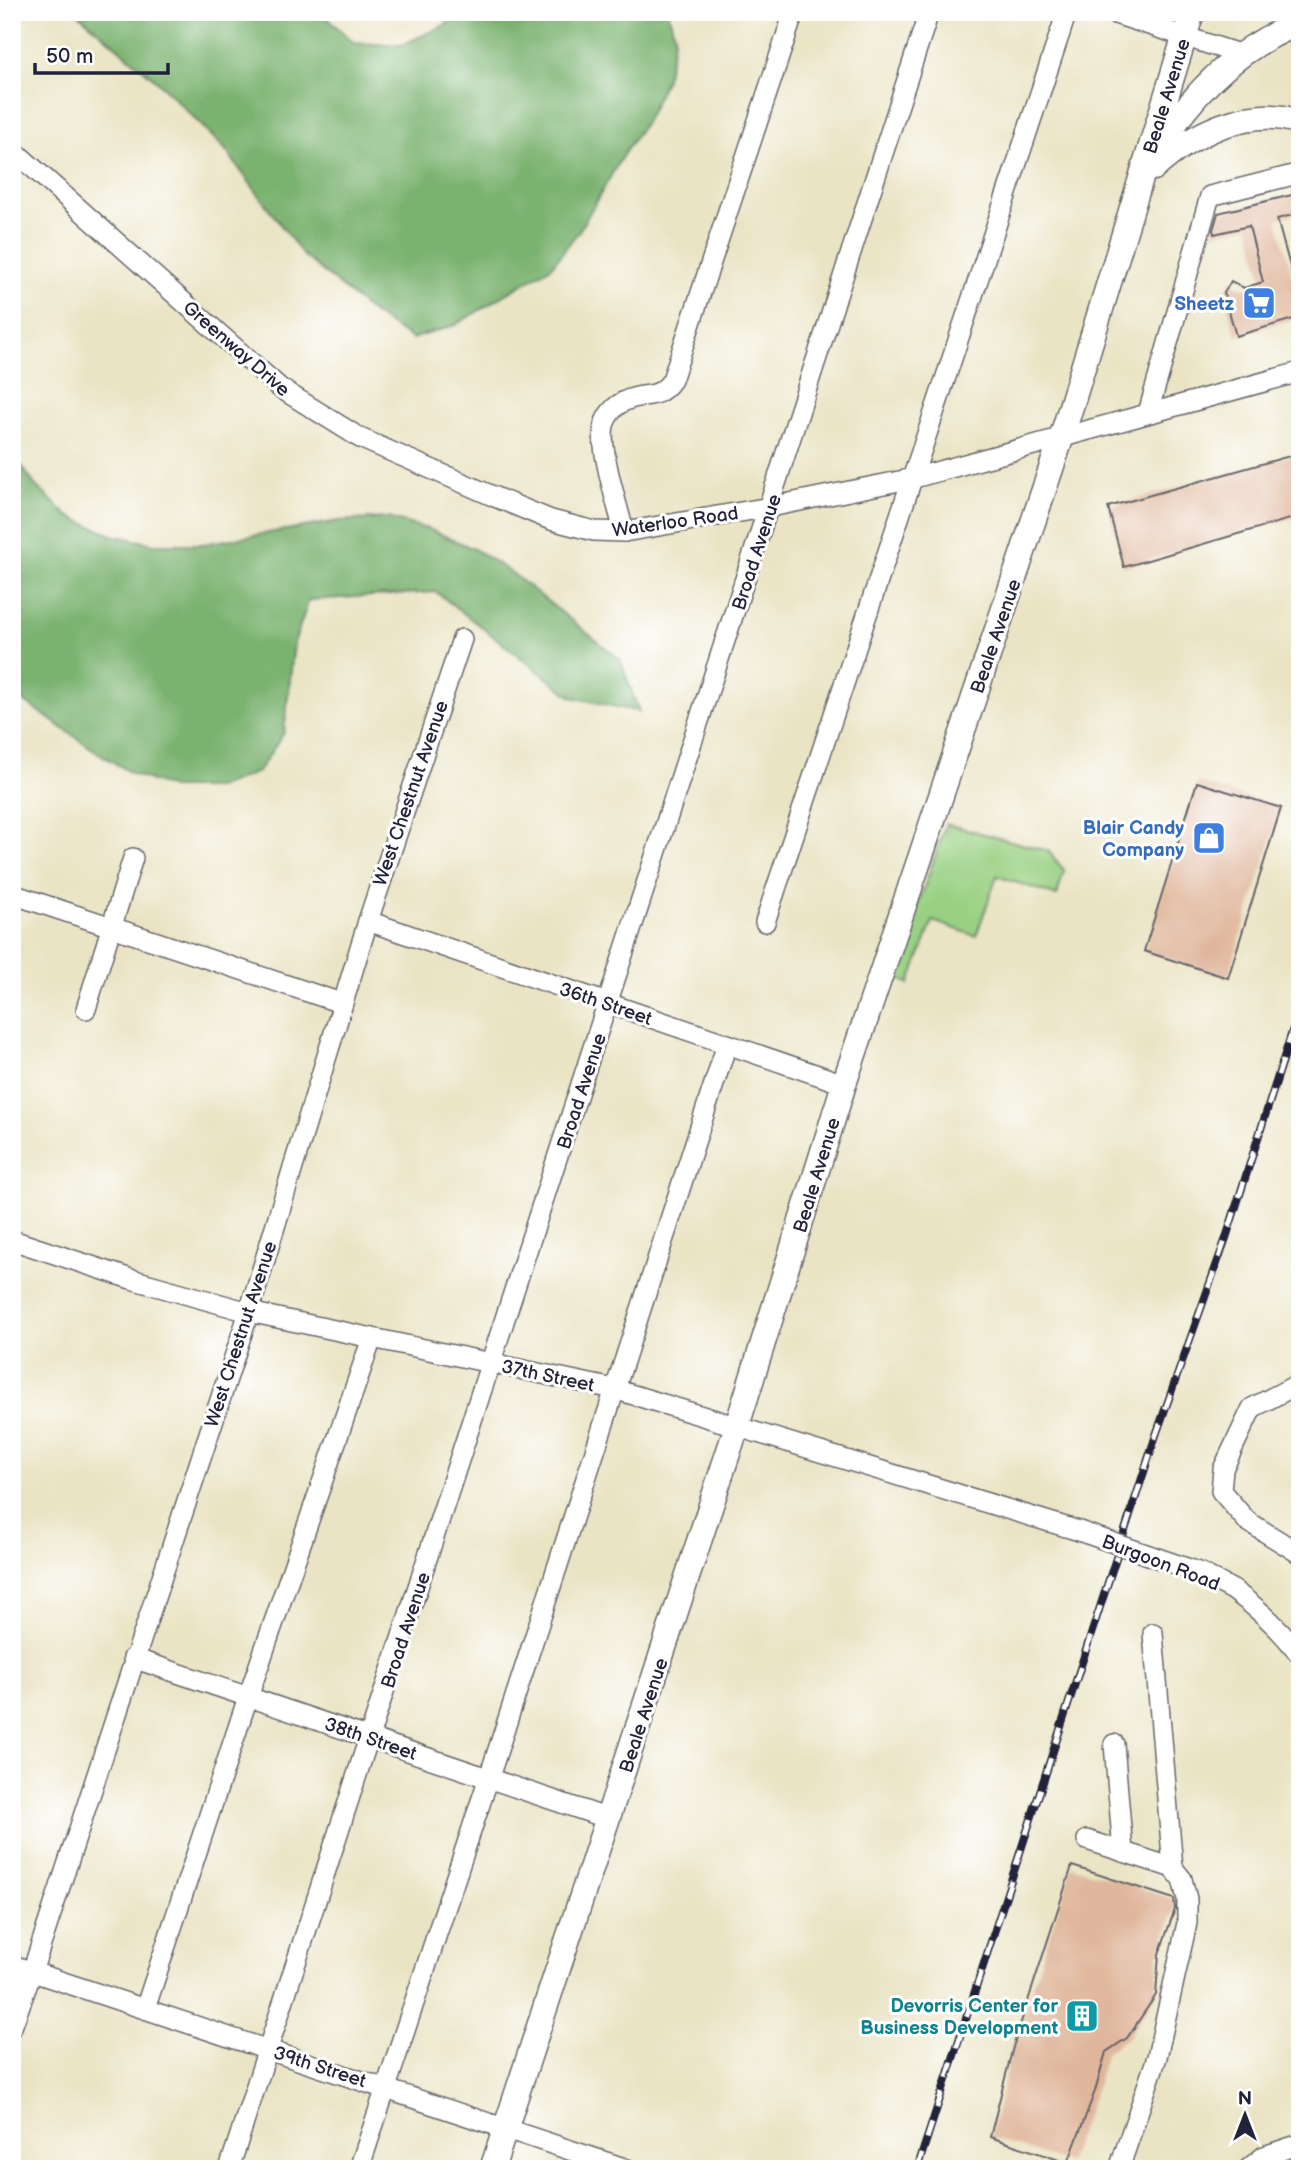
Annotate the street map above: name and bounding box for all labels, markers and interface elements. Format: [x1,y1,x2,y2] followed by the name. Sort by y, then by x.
[35,32,168,76] scale bar
[1139,36,1196,157] street label: Beale Avenue
[46,44,93,69] text: 50 m
[1240,284,1278,322] supermarket icon: Sheetz
[1175,293,1235,316] place label: Sheetz
[178,296,294,402] street label: Greenway Drive
[728,491,787,613] street label: Broad Avenue
[611,502,740,543] street label: Waterloo Road
[966,576,1027,697] street label: Beale Avenue
[369,698,454,889] street label: West Chestnut Avenue
[1083,817,1184,862] place label: Blair Candy Company
[1190,819,1228,857] shop icon: Blair Candy Company
[556,978,655,1031] street label: 36th Street
[553,1030,612,1152] street label: Broad Avenue
[789,1115,846,1236] street label: Beale Avenue
[200,1238,282,1430] street label: West Chestnut Avenue
[499,1355,596,1398] street label: 37th Street
[1098,1530,1223,1596] street label: Burgoon Road
[377,1569,436,1691] street label: Broad Avenue
[615,1655,674,1776] street label: Beale Avenue
[321,1713,420,1766] street label: 38th Street
[860,1995,1059,2040] place label: Devorris Center for Business Development
[1063,1997,1101,2035] building icon: Devorris Center for Business Development
[270,2042,369,2093] street label: 39th Street
[1210,2080,1280,2150] north arrow
[1238,2088,1252,2111] text: N

